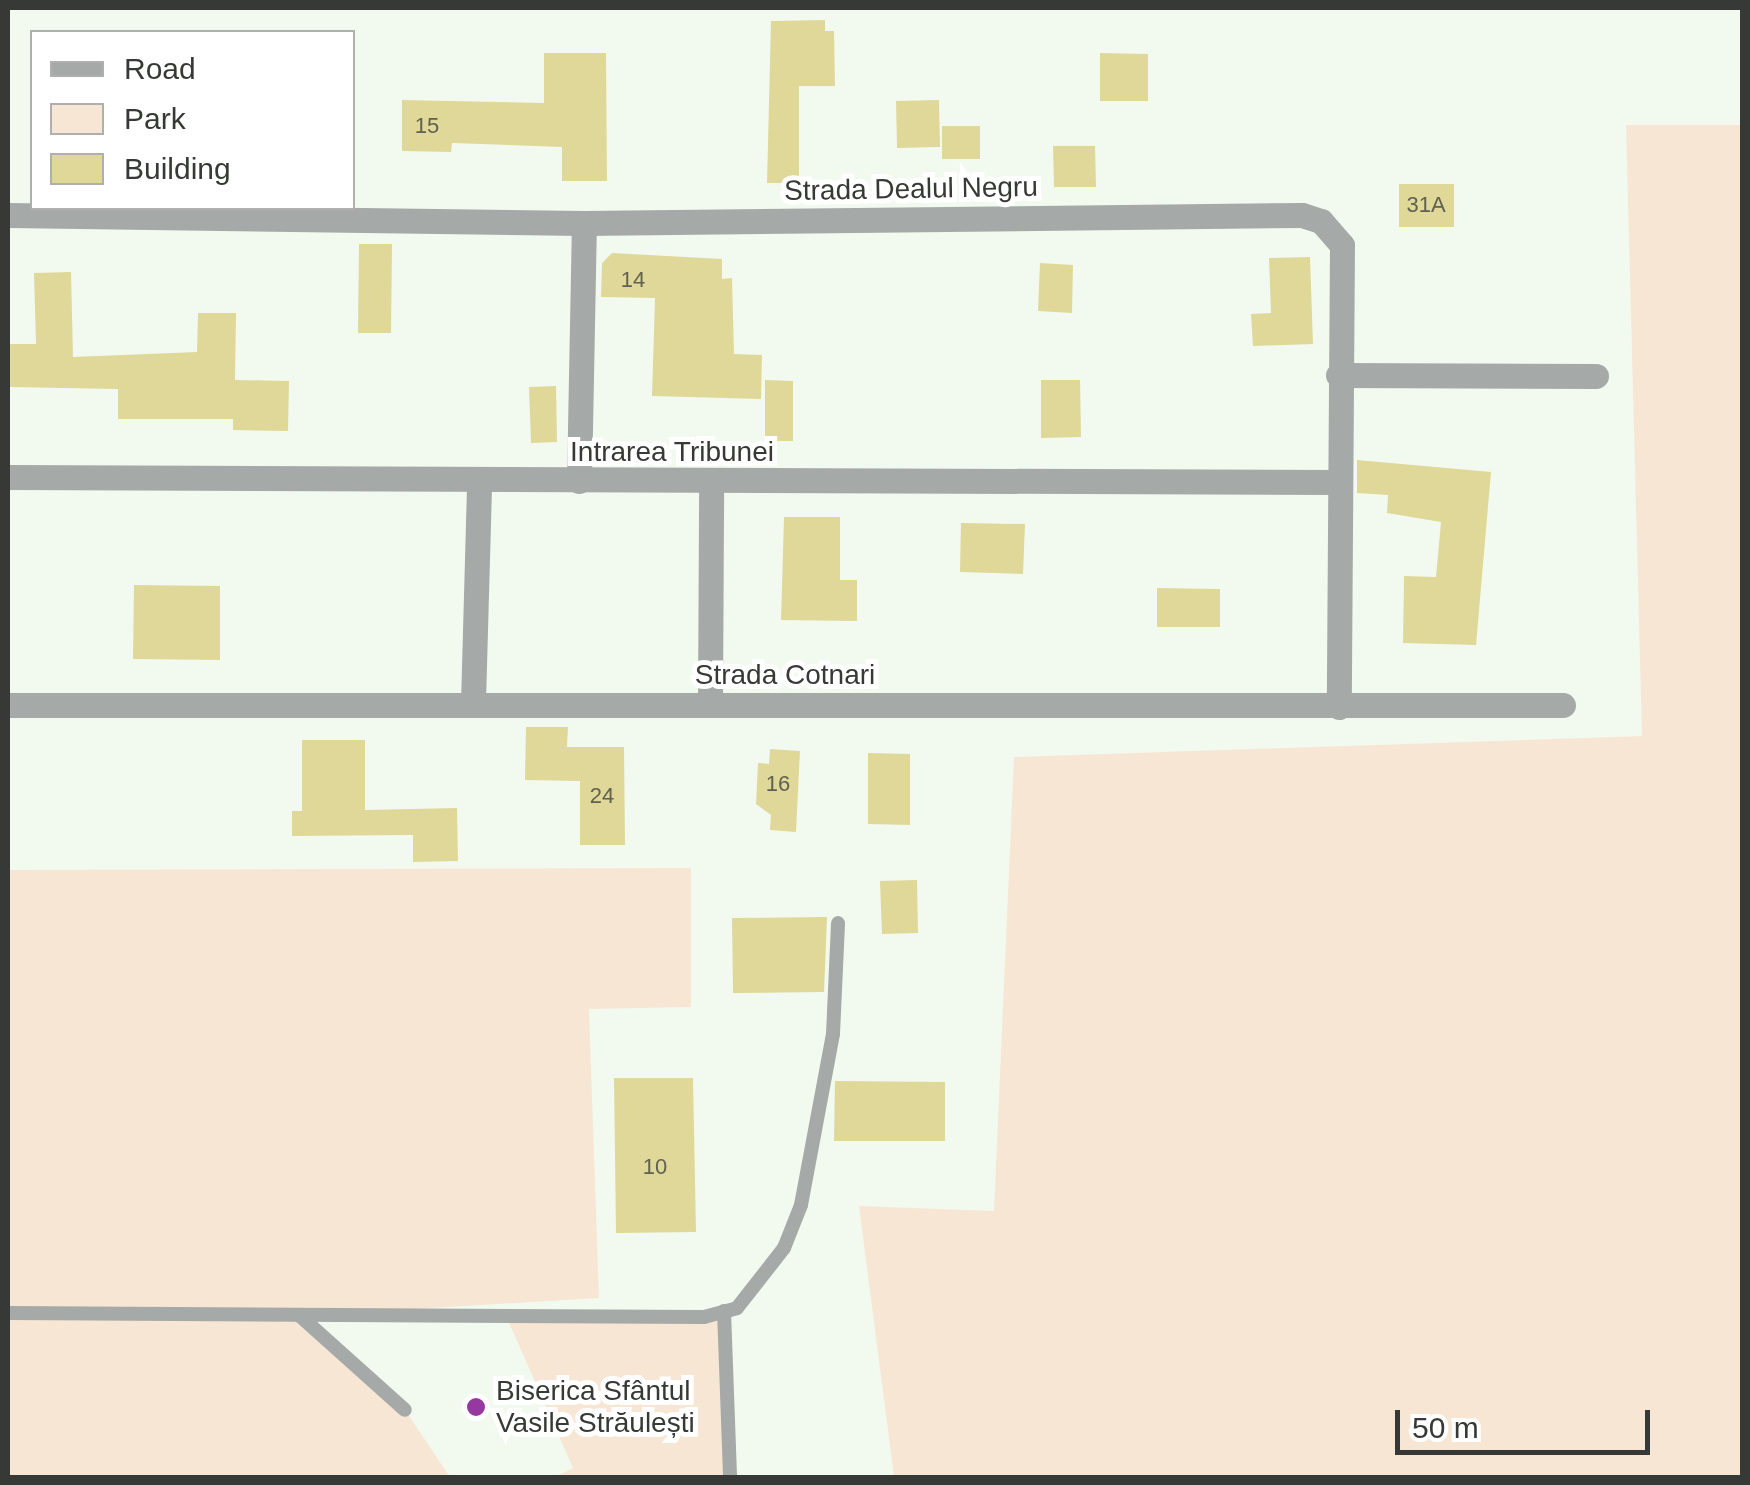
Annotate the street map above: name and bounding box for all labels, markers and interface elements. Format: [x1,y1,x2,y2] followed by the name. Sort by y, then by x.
[30,30,355,210] legend
[124,52,196,85] text: Road
[124,102,186,135] text: Park
[415,113,439,139] house number: 15
[124,152,231,185] text: Building
[784,170,1038,208] street label: Strada Dealul Negru
[1406,192,1446,218] house number: 31A
[621,267,645,293] house number: 14
[570,435,774,469] street label: Intrarea Tribunei
[695,658,875,692] street label: Strada Cotnari
[766,771,790,797] house number: 16
[590,783,614,809] house number: 24
[643,1154,667,1180] house number: 10
[496,1374,695,1440] place label: Biserica Sfântul Vasile Străulești
[1400,1390,1655,1452] scale bar
[465,1396,487,1418] marker: Biserica Sfântul Vasile Străulești
[1412,1411,1479,1444] text: 50 m

